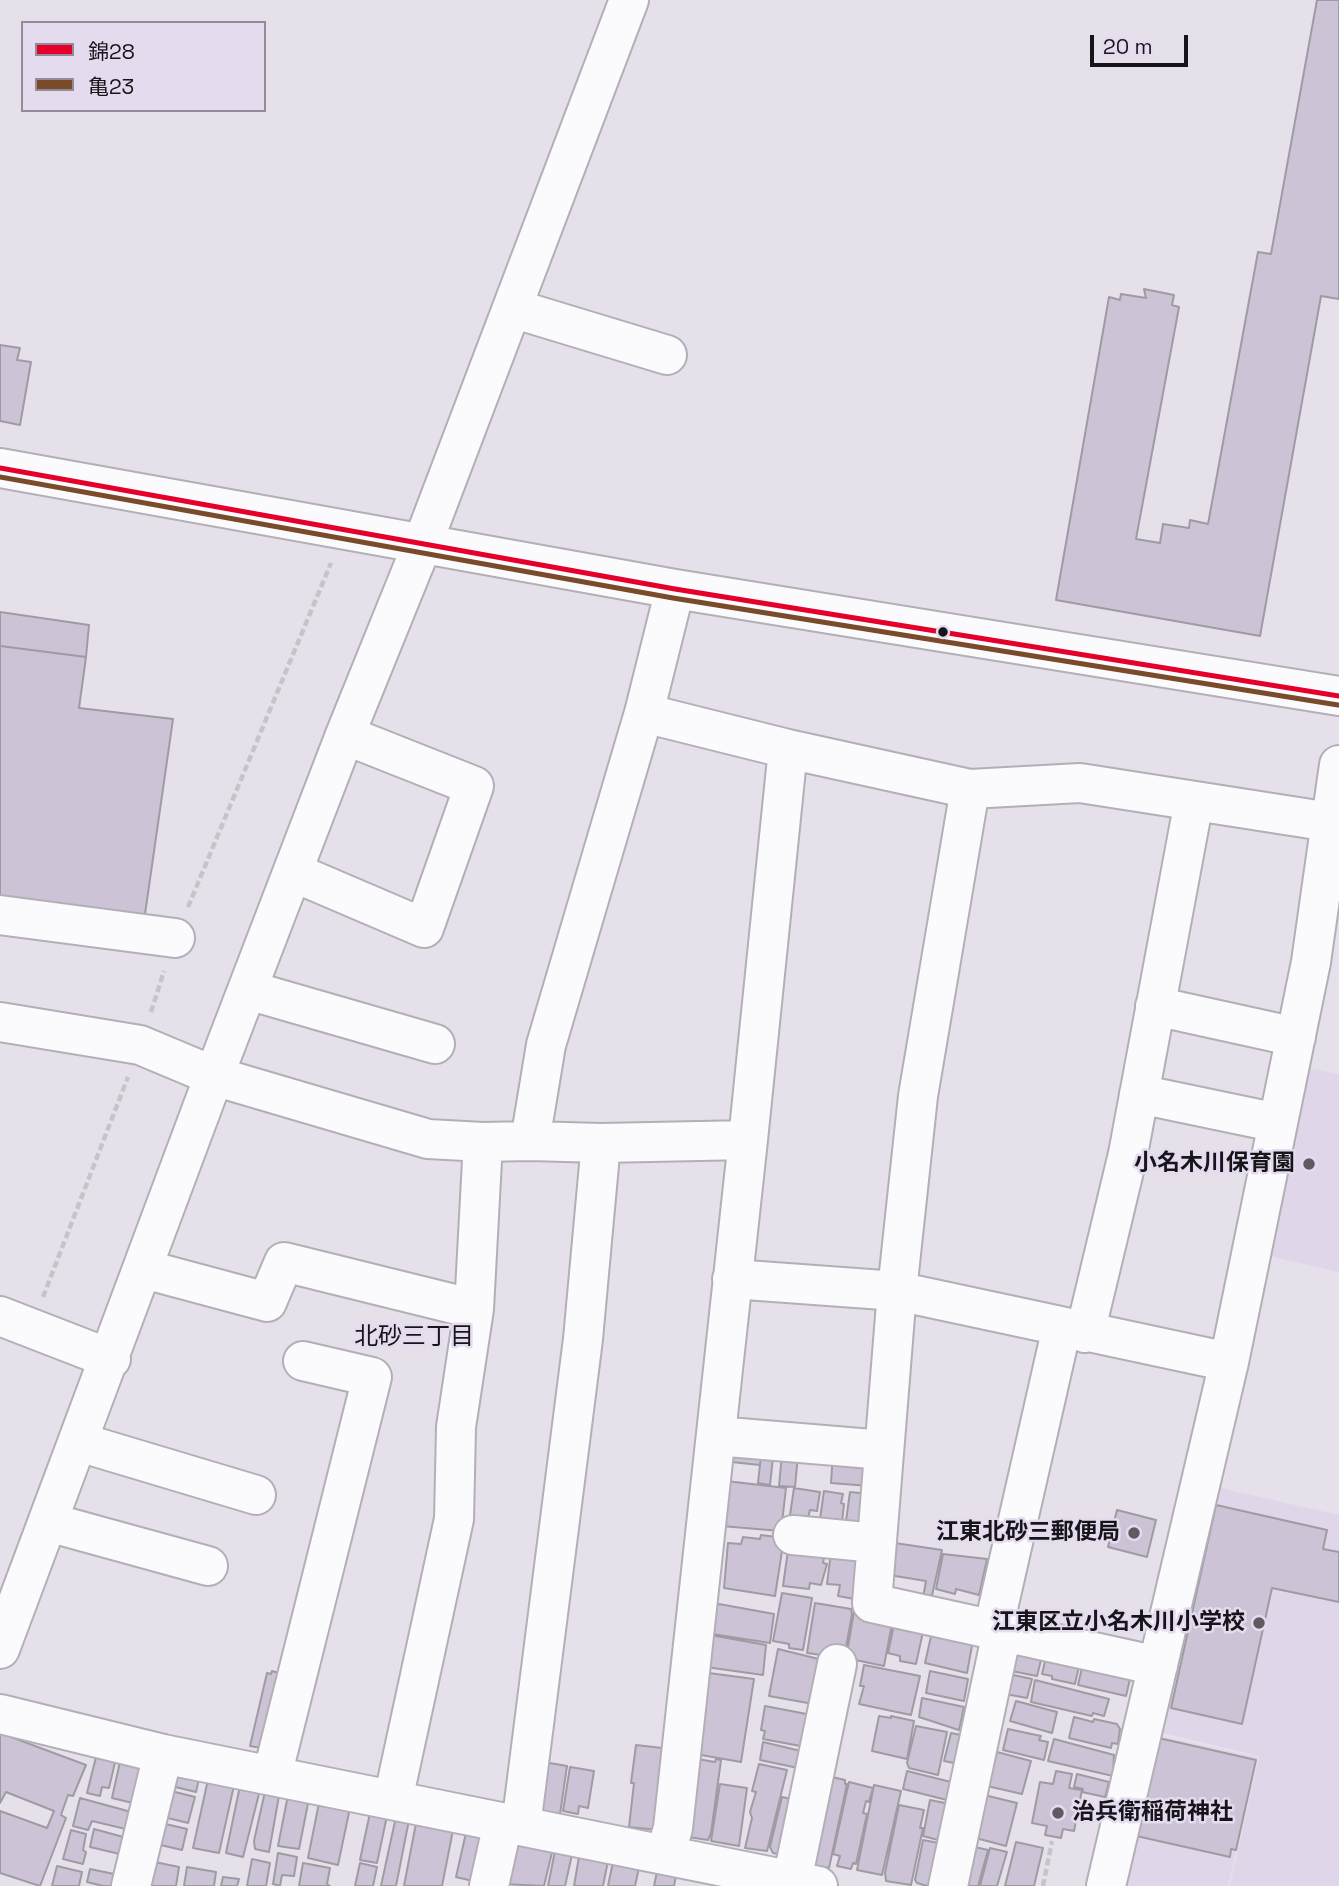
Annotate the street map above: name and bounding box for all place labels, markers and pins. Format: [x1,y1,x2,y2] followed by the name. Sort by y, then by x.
[936,625,950,639] unlabelled marker
[1134,1150,1295,1178] place label: 小名木川保育園
[1301,1156,1317,1172] marker: 小名木川保育園
[936,1519,1120,1547] place label: 江東北砂三郵便局
[1126,1525,1142,1541] marker: 江東北砂三郵便局
[992,1609,1245,1637] place label: 江東区立小名木川小学校
[1251,1615,1267,1631] marker: 江東区立小名木川小学校
[1072,1799,1233,1827] place label: 治兵衛稲荷神社
[1050,1805,1066,1821] marker: 治兵衛稲荷神社

